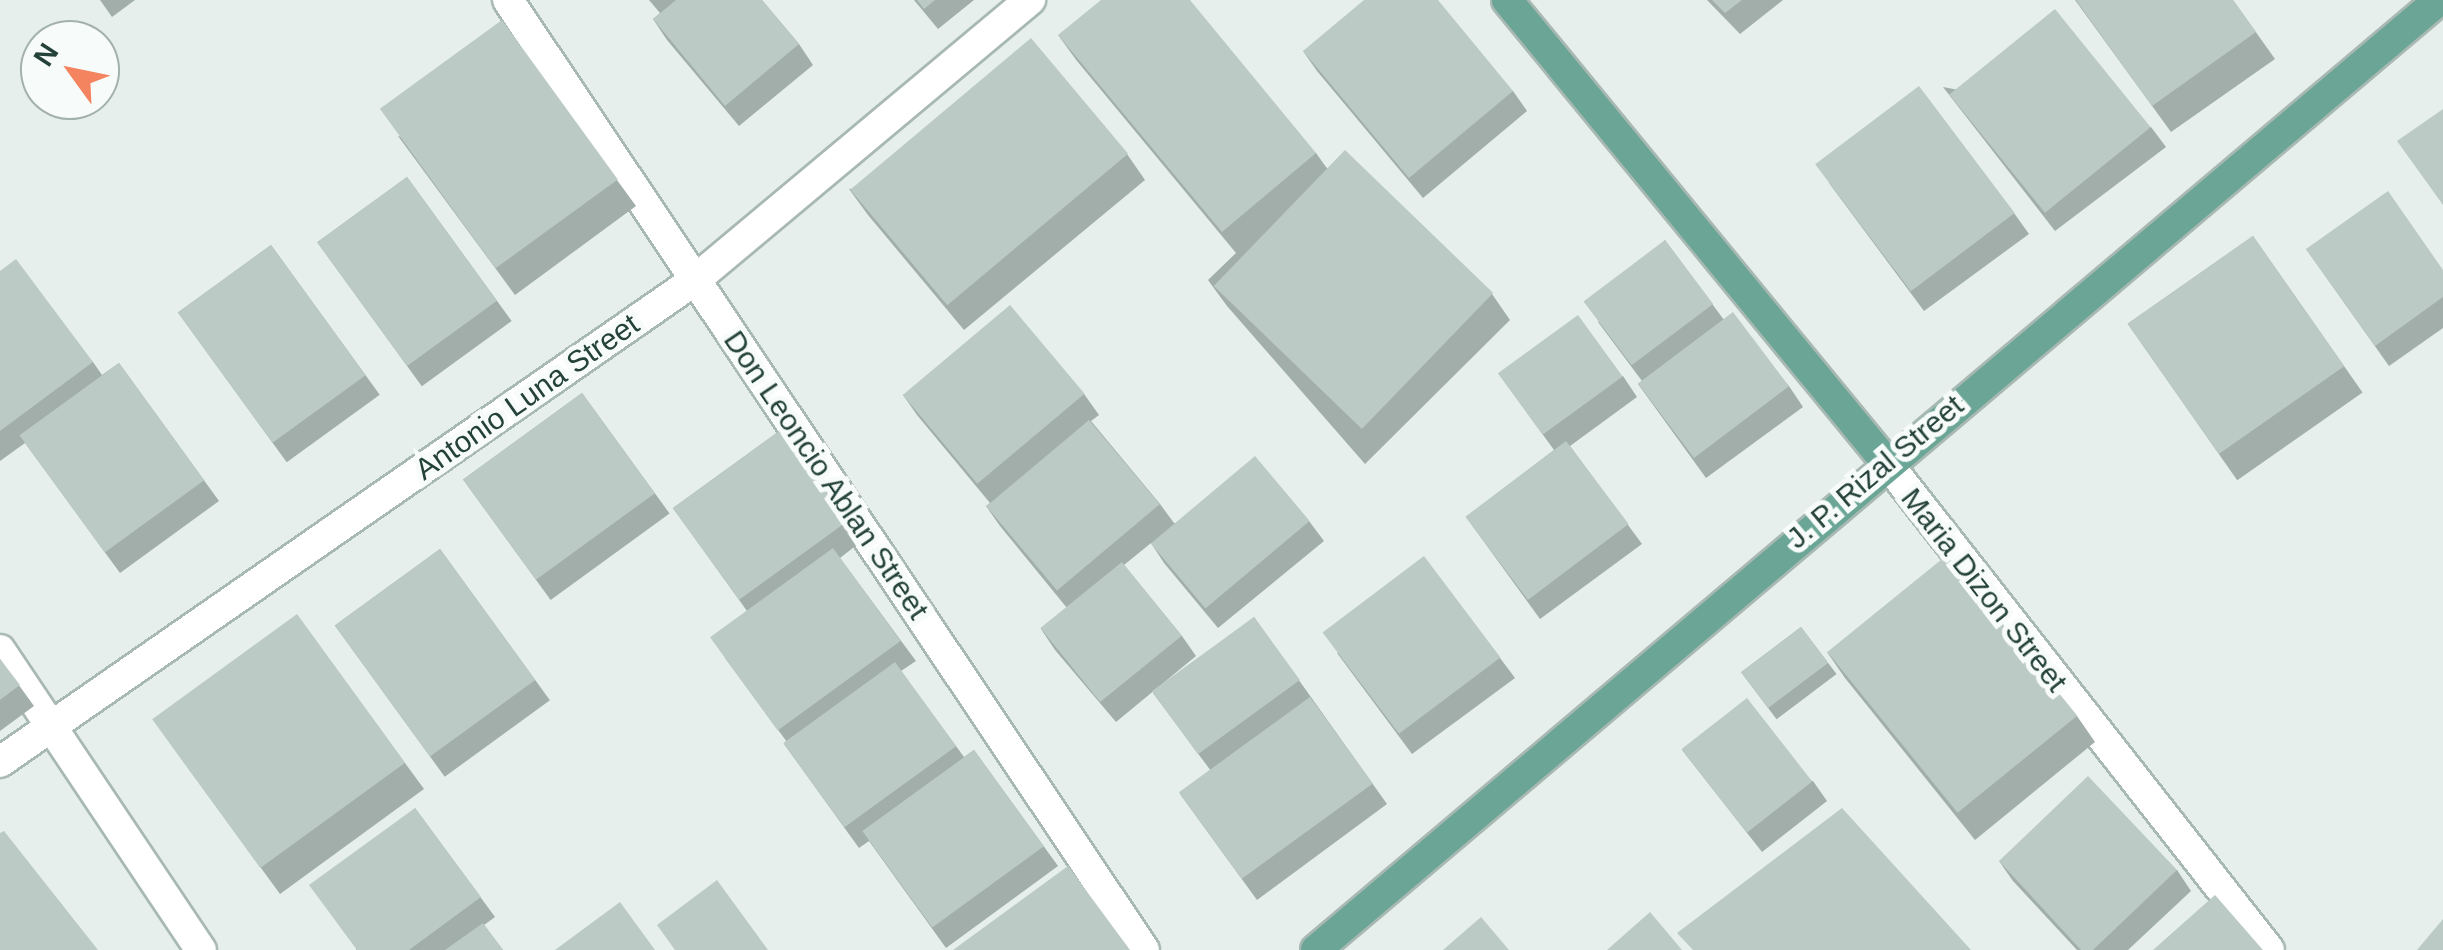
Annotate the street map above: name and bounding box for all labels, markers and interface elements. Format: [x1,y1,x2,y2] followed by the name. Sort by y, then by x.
[20,20,120,120] north arrow
[28,38,65,71] text: N
[408,306,646,488] street label: Antonio Luna Street
[715,323,937,627] street label: Don Leoncio Ablan Street
[1779,388,1971,556] street label: J. P. Rizal Street
[1893,481,2075,699] street label: Maria Dizon Street

